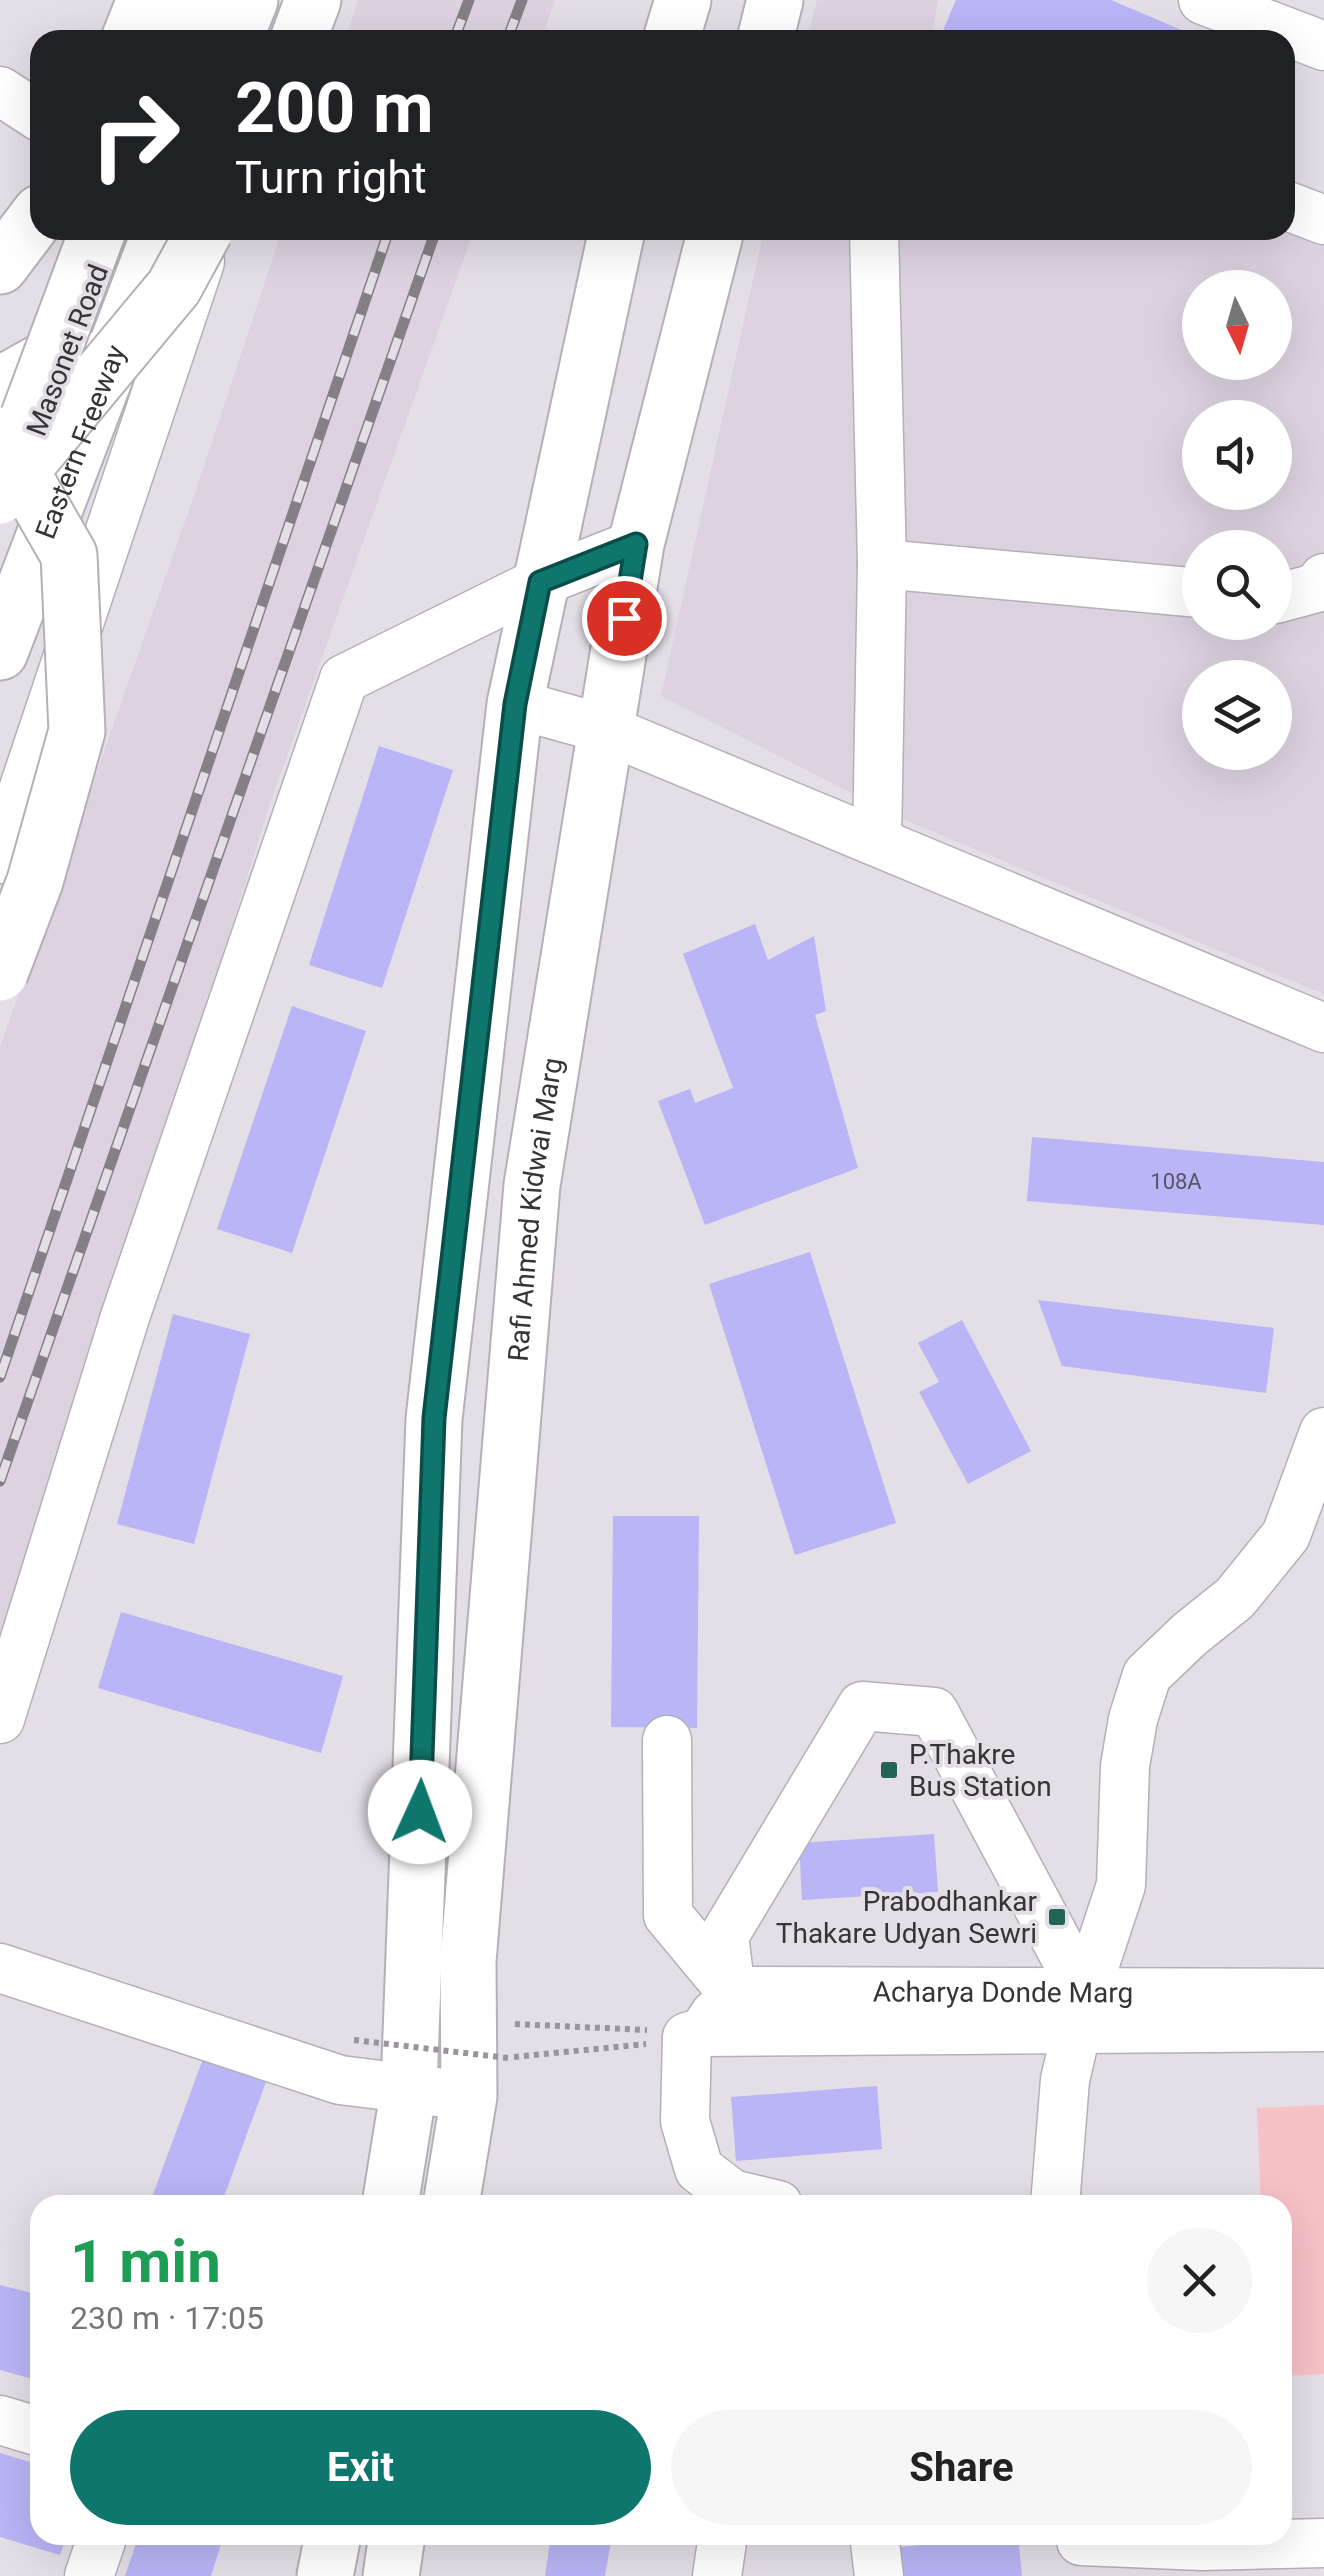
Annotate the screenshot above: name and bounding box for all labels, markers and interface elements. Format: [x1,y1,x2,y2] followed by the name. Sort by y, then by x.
[235,67,434,149] text: 200 m
[70,70,200,200] icon: right
[235,151,427,204] text: Turn right
[20,260,115,440] street label: Masonet Road
[1182,270,1292,380] north arrow
[1182,270,1292,770] map controls
[29,340,133,544] street label: Eastern Freeway
[1182,400,1292,510] button: sound
[1182,530,1292,640] button: search
[582,576,667,661] pin
[597,591,652,646] icon: arrive
[1182,660,1292,770] button: layers
[502,1055,569,1363] street label: Rafi Ahmed Kidwai Marg
[1150,1169,1202,1194] house number: 108A
[909,1738,1052,1803] place label: P.Thakre Bus Station
[878,1759,900,1781] marker: P.Thakre Bus Station
[368,1760,472,1864] position arrow
[776,1885,1038,1950] place label: Prabodhankar Thakare Udyan Sewri
[1046,1906,1068,1928] marker: Prabodhankar Thakare Udyan Sewri
[873,1975,1133,2009] street label: Acharya Donde Marg
[70,2226,221,2297] text: 1 min
[1147,2228,1252,2333] button: close
[70,2299,264,2337] text: 230 m · 17:05
[70,2410,651,2525] button: Exit
[671,2410,1252,2525] button: Share

